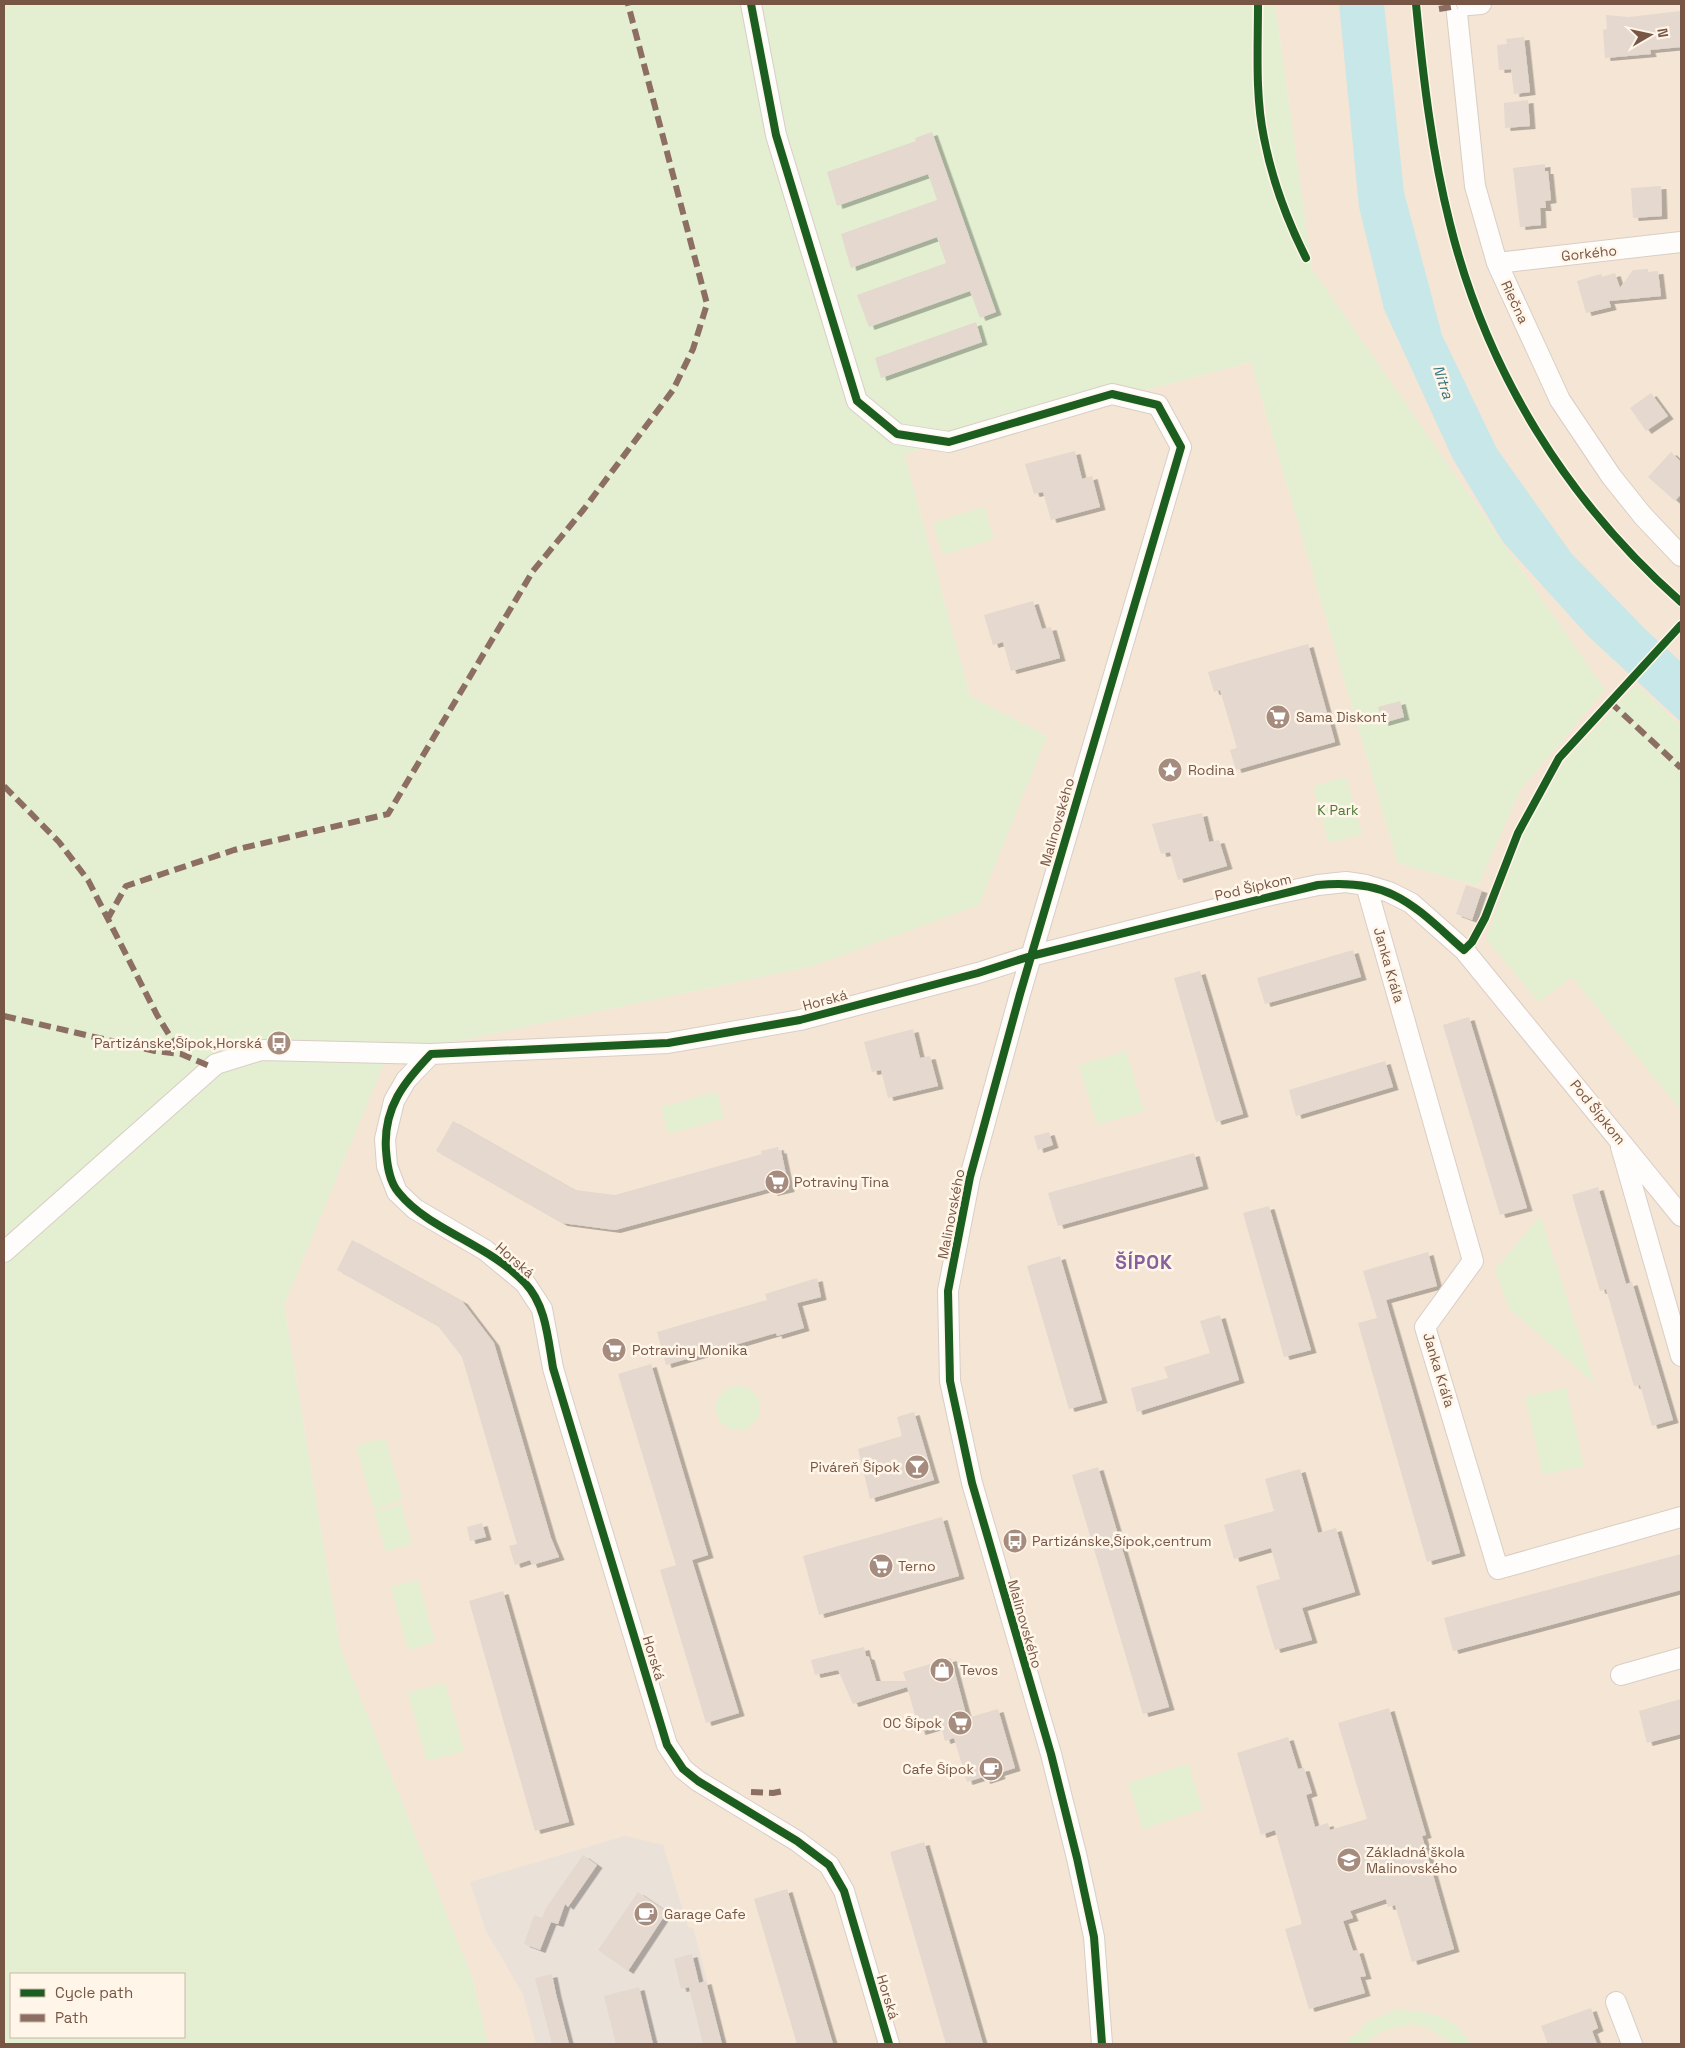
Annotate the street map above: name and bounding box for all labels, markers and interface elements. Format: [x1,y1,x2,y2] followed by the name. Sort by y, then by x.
[1625,10,1675,60] north arrow
[1653,27,1672,39] text: N
[1560,241,1618,265] street label: Gorkého
[1497,278,1533,326] street label: Riečna
[1429,362,1458,402] water label: Nitra
[1265,704,1291,730] supermarket icon: Sama Diskont
[1296,708,1387,726] place label: Sama Diskont
[1157,757,1183,783] place icon: Rodina
[1188,761,1235,779] place label: Rodina
[1036,776,1078,868] street label: Malinovského
[1317,801,1359,819] park label: K Park
[1213,869,1293,905] street label: Pod Šípkom
[1370,925,1408,1005] street label: Janka Kráľa
[801,985,849,1015] street label: Horská
[266,1030,292,1056] bus stop icon: Partizánske,Šípok,Horská
[94,1034,262,1052] place label: Partizánske,Šípok,Horská
[1566,1076,1630,1148] street label: Pod Šípkom
[933,1167,969,1261] street label: Malinovského
[764,1169,790,1195] supermarket icon: Potraviny Tina
[794,1173,889,1191] place label: Potraviny Tina
[492,1238,538,1282] street label: Horská
[1115,1250,1173,1275] district label: ŠÍPOK
[1419,1330,1459,1410] street label: Janka Kráľa
[601,1337,627,1363] supermarket icon: Potraviny Monika
[632,1341,748,1359] place label: Potraviny Monika
[904,1454,930,1480] bar icon: Piváreň Šípok
[810,1458,900,1476] place label: Piváreň Šípok
[1002,1528,1028,1554] bus stop icon: Partizánske,Šípok,centrum
[1032,1532,1212,1550] place label: Partizánske,Šípok,centrum
[868,1553,894,1579] supermarket icon: Terno
[898,1557,936,1575] place label: Terno
[1004,1578,1046,1670] street label: Malinovského
[639,1633,669,1683] street label: Horská
[929,1657,955,1683] shop icon: Tevos
[960,1661,998,1679] place label: Tevos
[947,1710,973,1736] supermarket icon: OC Šípok
[883,1714,942,1732] place label: OC Šípok
[978,1756,1004,1782] cafe icon: Cafe Šípok
[902,1760,974,1778] place label: Cafe Šípok
[1366,1843,1465,1877] place label: Základná škola Malinovského
[1336,1847,1362,1873] school or university icon: Základná škola Malinovského
[633,1901,659,1927] cafe icon: Garage Cafe
[664,1905,746,1923] place label: Garage Cafe
[873,1972,903,2022] street label: Horská
[10,1973,185,2038] legend
[55,1983,133,2002] text: Cycle path
[55,2008,88,2027] text: Path

